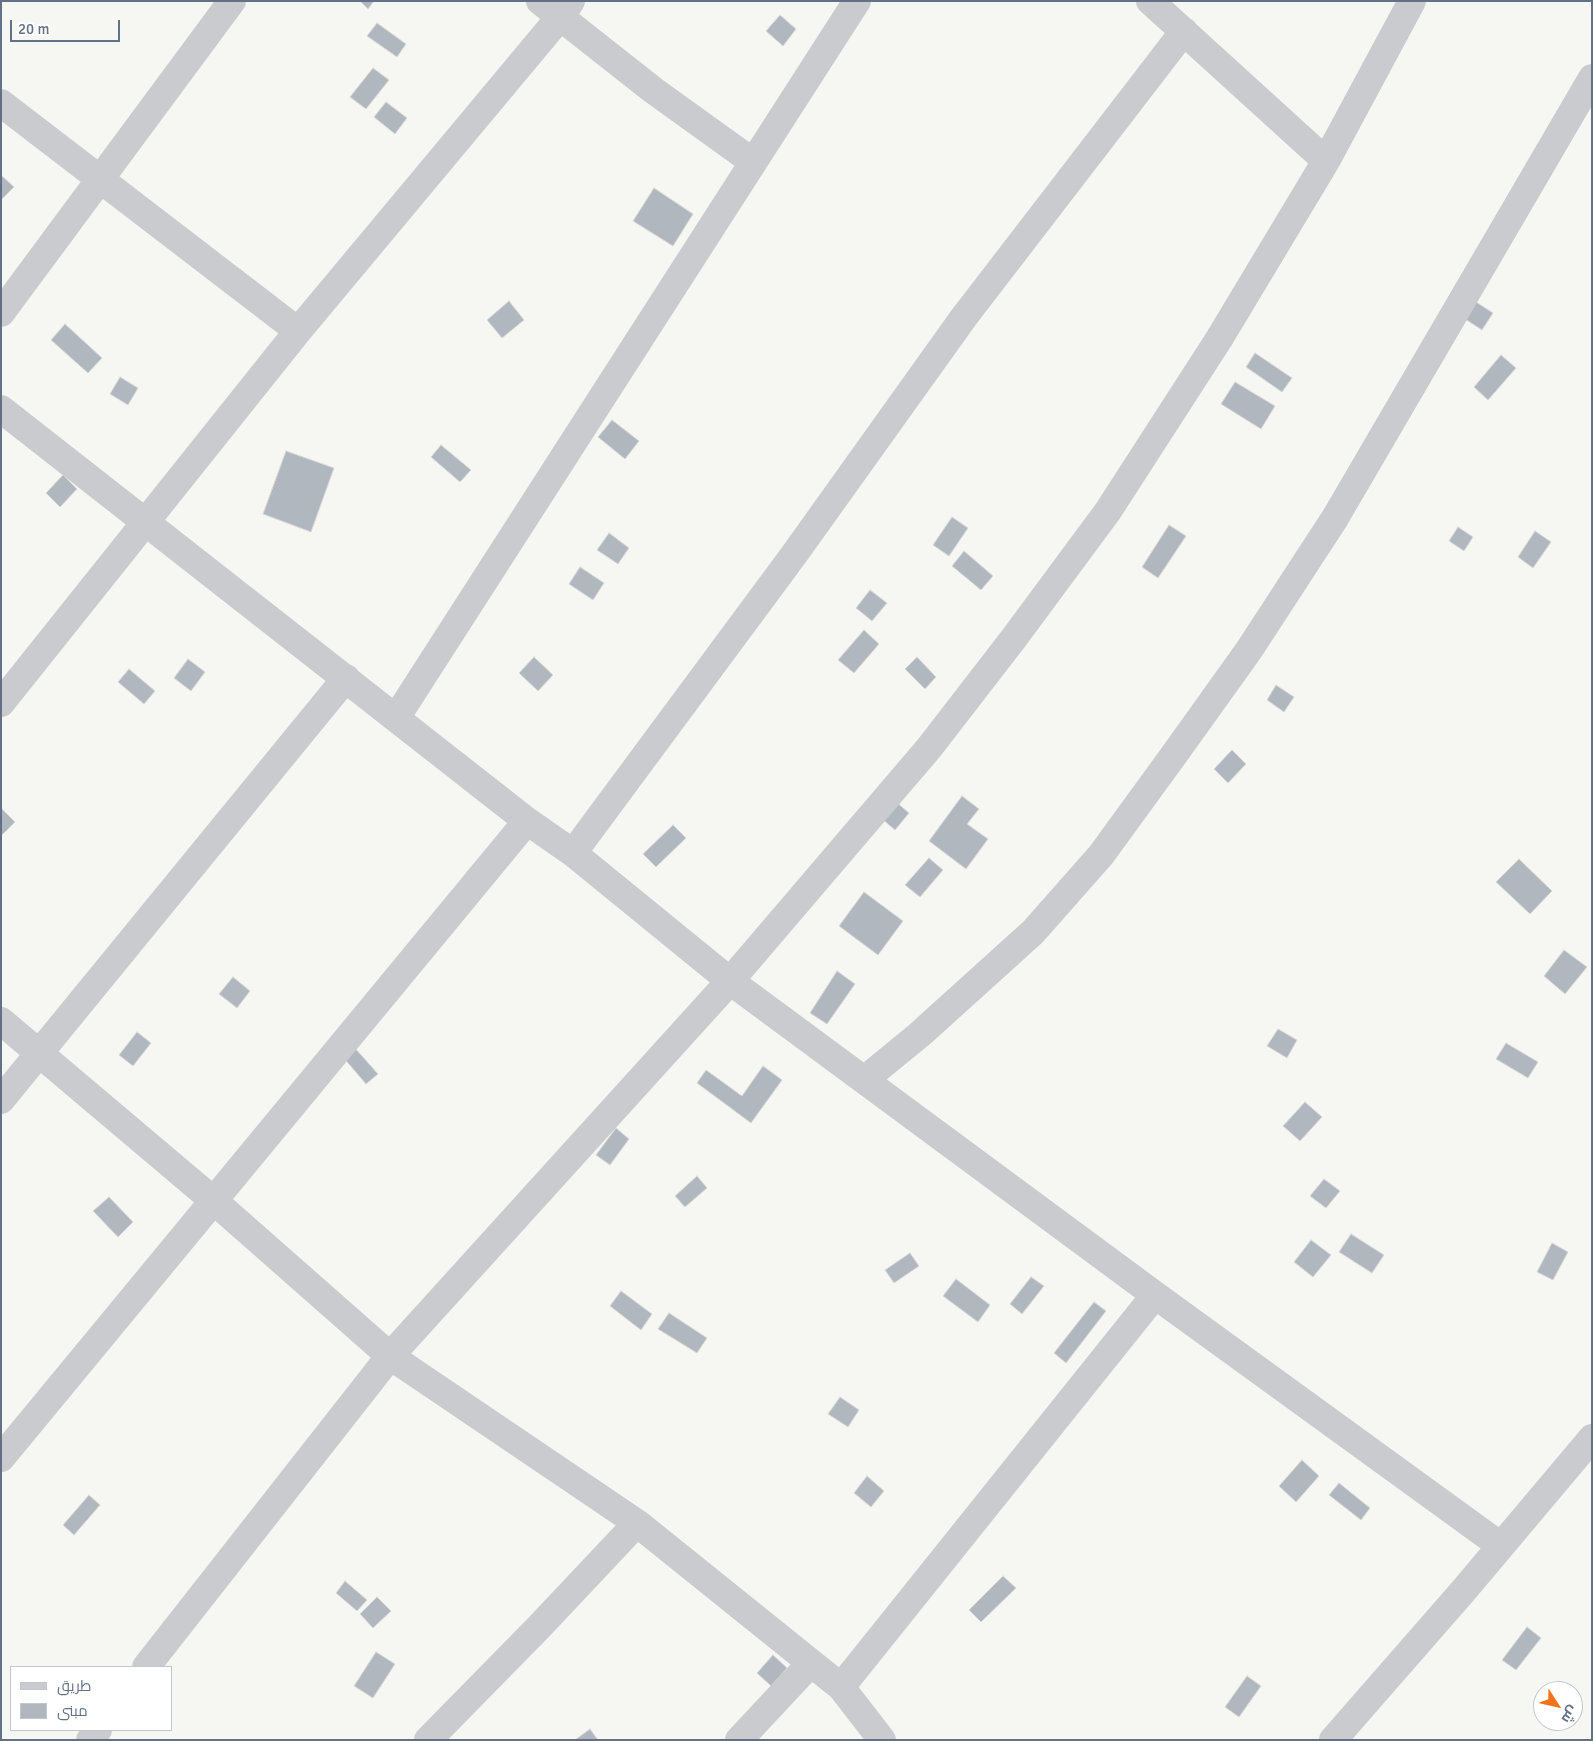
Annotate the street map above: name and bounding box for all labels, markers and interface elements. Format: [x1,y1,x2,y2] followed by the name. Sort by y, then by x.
[12,10,122,42] scale bar
[18,20,49,38] text: 20 m
[10,1666,172,1731] legend
[57,1677,91,1695] text: طريق
[1533,1681,1583,1731] north arrow
[57,1702,88,1720] text: مبنى
[1558,1702,1582,1727] text: ش

